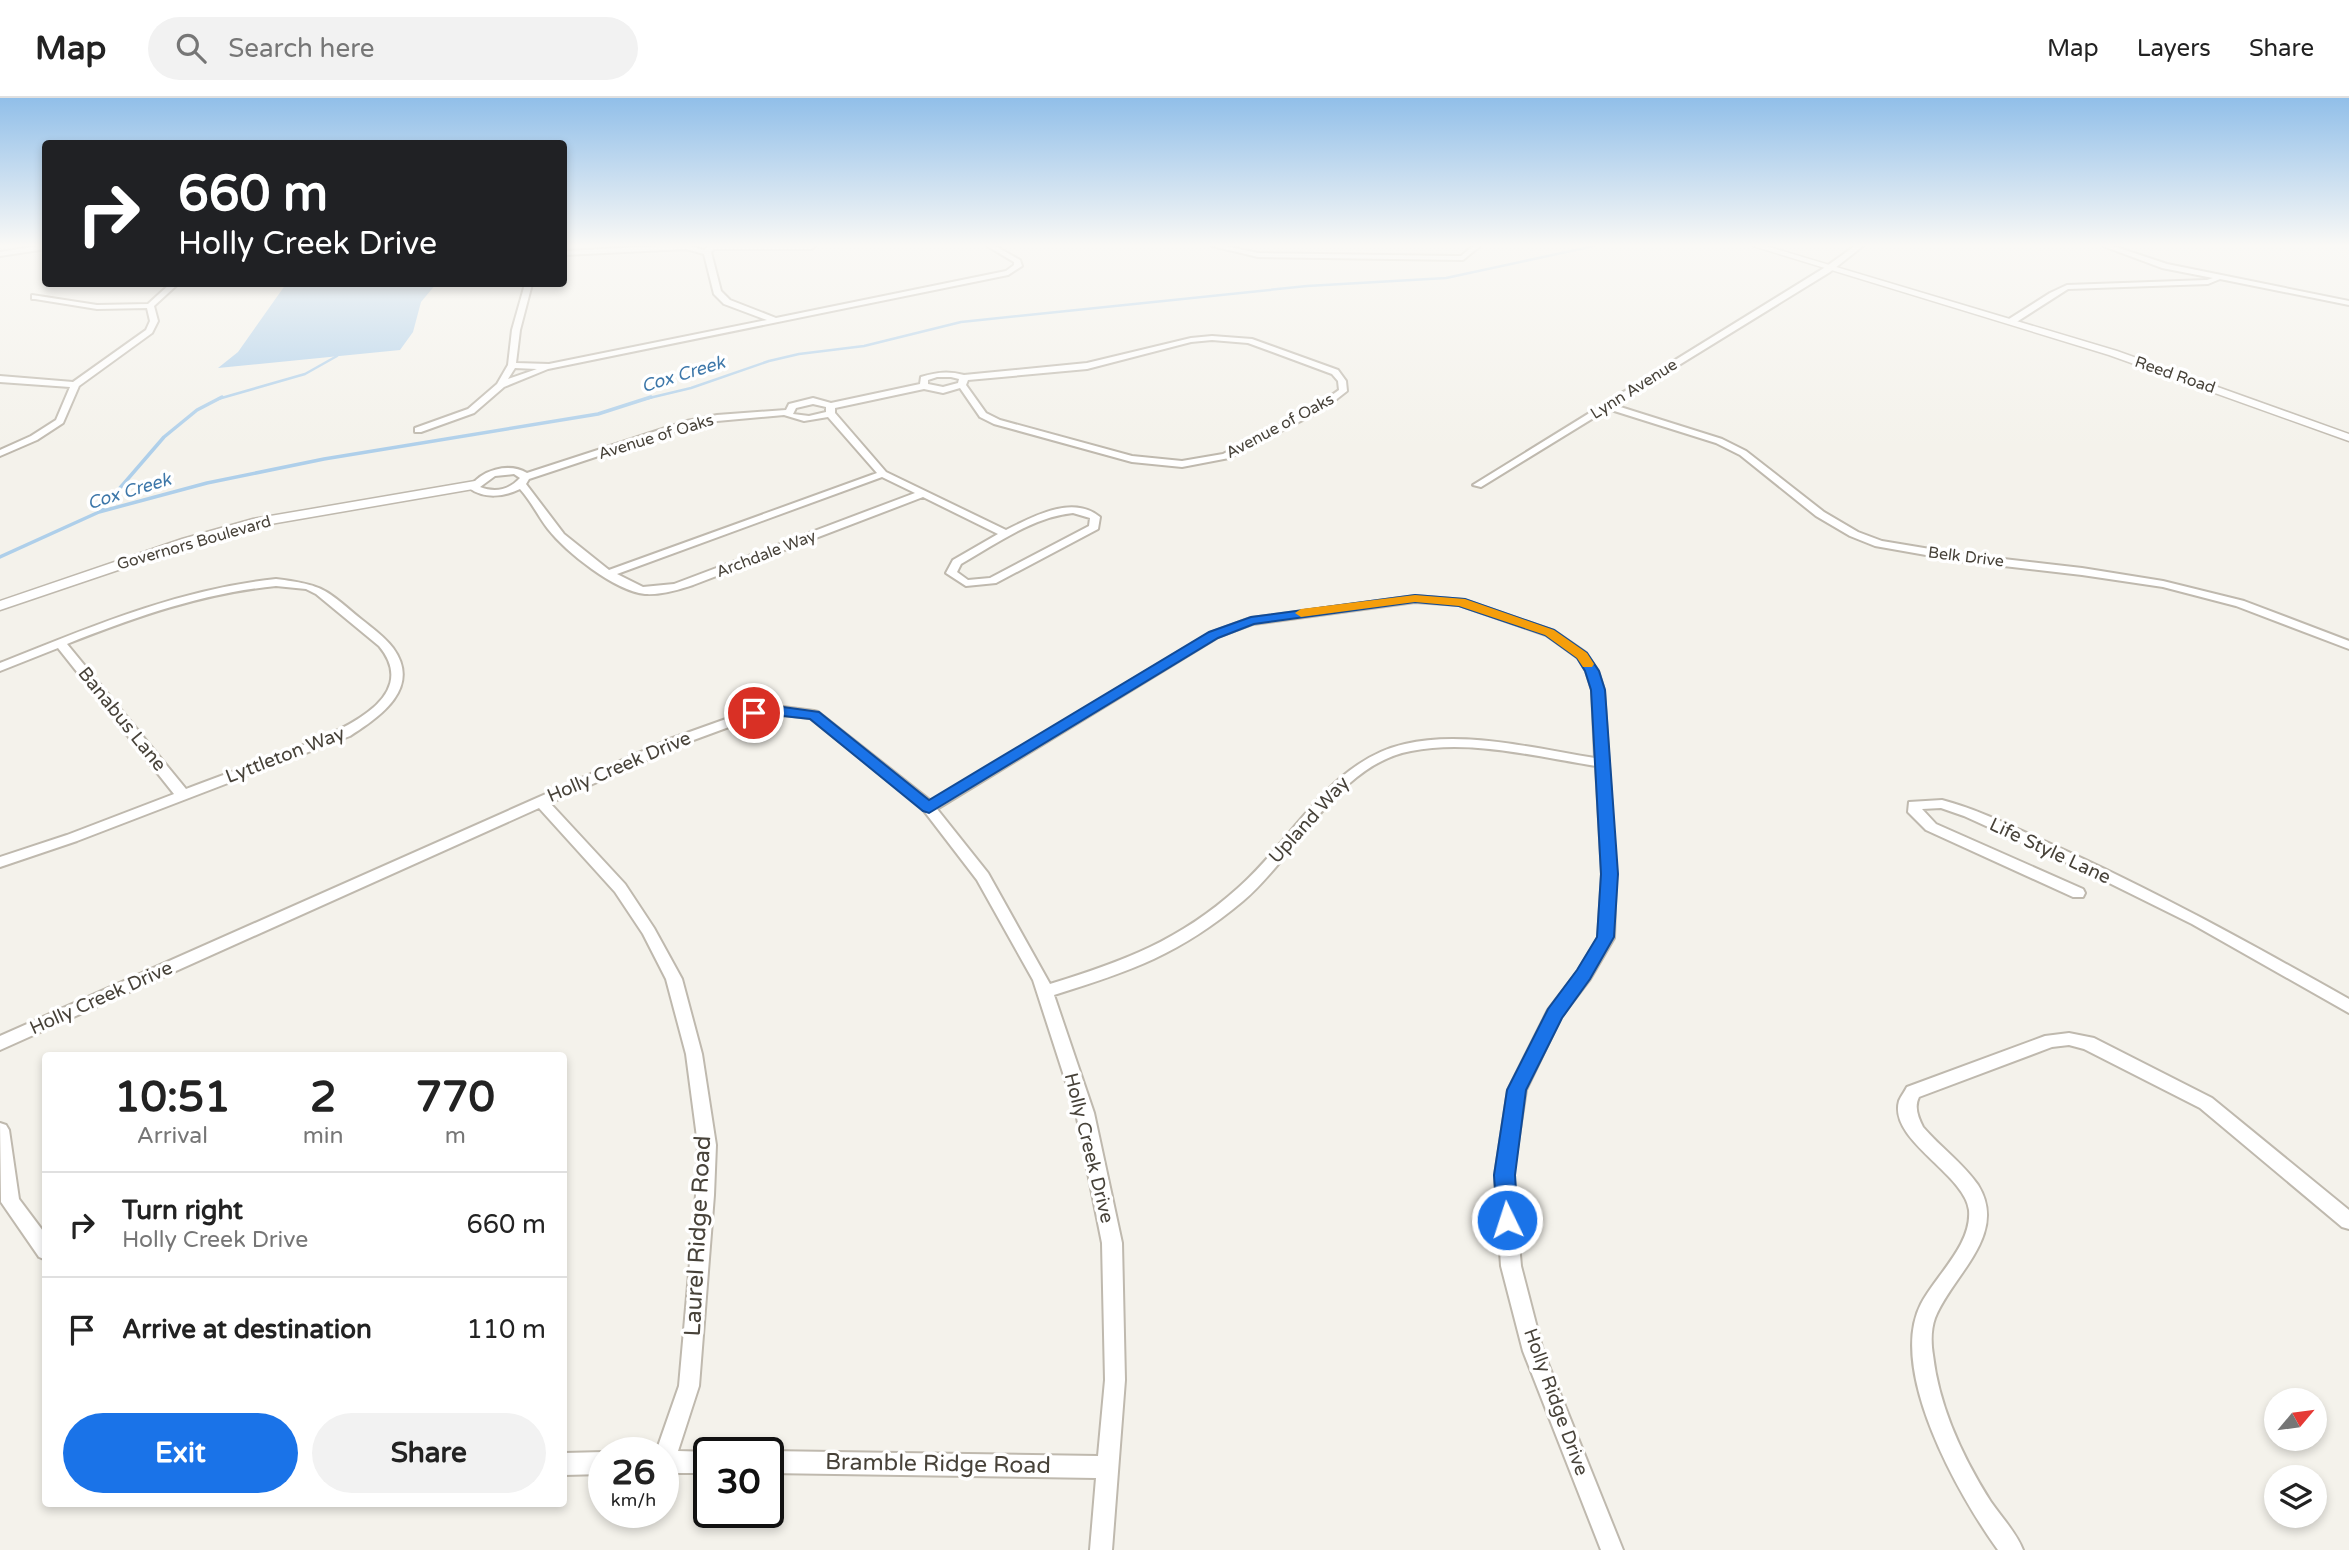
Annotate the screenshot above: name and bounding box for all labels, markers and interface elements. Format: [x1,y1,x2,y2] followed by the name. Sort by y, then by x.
[148,17,638,80] search box
[35,29,106,68] text: Map
[172,29,210,67] icon: search
[228,33,374,64] text: Search here
[2047,34,2099,63] text: Map
[2137,34,2211,63] text: Layers
[2249,34,2314,63] text: Share
[178,165,328,224] text: 660 m
[63,168,154,259] icon: right
[178,225,437,263] text: Holly Creek Drive
[638,350,729,397] water label: Cox Creek
[2132,352,2218,398] street label: Reed Road
[1587,354,1681,424] street label: Lynn Avenue
[1223,389,1337,463] street label: Avenue of Oaks
[596,410,716,464] street label: Avenue of Oaks
[84,467,175,514] water label: Cox Creek
[115,511,273,575] street label: Governors Boulevard
[713,526,819,582] street label: Archdale Way
[1927,542,2005,572] street label: Belk Drive
[73,662,171,776] street label: Banabus Lane
[724,683,784,743] pin
[735,694,773,732] icon: arrive
[222,722,348,788] street label: Lyttleton Way
[544,727,694,807] street label: Holly Creek Drive
[1264,772,1354,868] street label: Upland Way
[1986,813,2114,889] street label: Life Style Lane
[26,957,176,1039] street label: Holly Creek Drive
[1060,1071,1118,1225] street label: Holly Creek Drive
[114,1072,231,1123] text: 10:51
[310,1072,336,1123] text: 2
[416,1072,495,1123] text: 770
[137,1122,208,1150] text: Arrival
[303,1122,344,1150] text: min
[445,1122,466,1150] text: m
[679,1135,717,1337] street label: Laurel Ridge Road
[1470,1183,1544,1257] position arrow
[122,1195,243,1226] text: Turn right
[63,1206,101,1244] icon: right
[466,1209,546,1240] text: 660 m
[122,1226,308,1254] text: Holly Creek Drive
[63,1311,101,1349] icon: arrive
[122,1314,372,1345] text: Arrive at destination
[466,1314,546,1345] text: 110 m
[1519,1325,1593,1479] street label: Holly Ridge Drive
[2264,1388,2328,1451] north arrow
[2264,1388,2327,1528] map controls
[63,1413,298,1493] button: Exit
[312,1413,546,1493] button: Share
[693,1437,784,1528] speed limit sign: 30
[825,1448,1051,1480] street label: Bramble Ridge Road
[612,1452,655,1494] text: 26
[2264,1465,2327,1528] button: layers
[611,1489,656,1511] text: km/h

